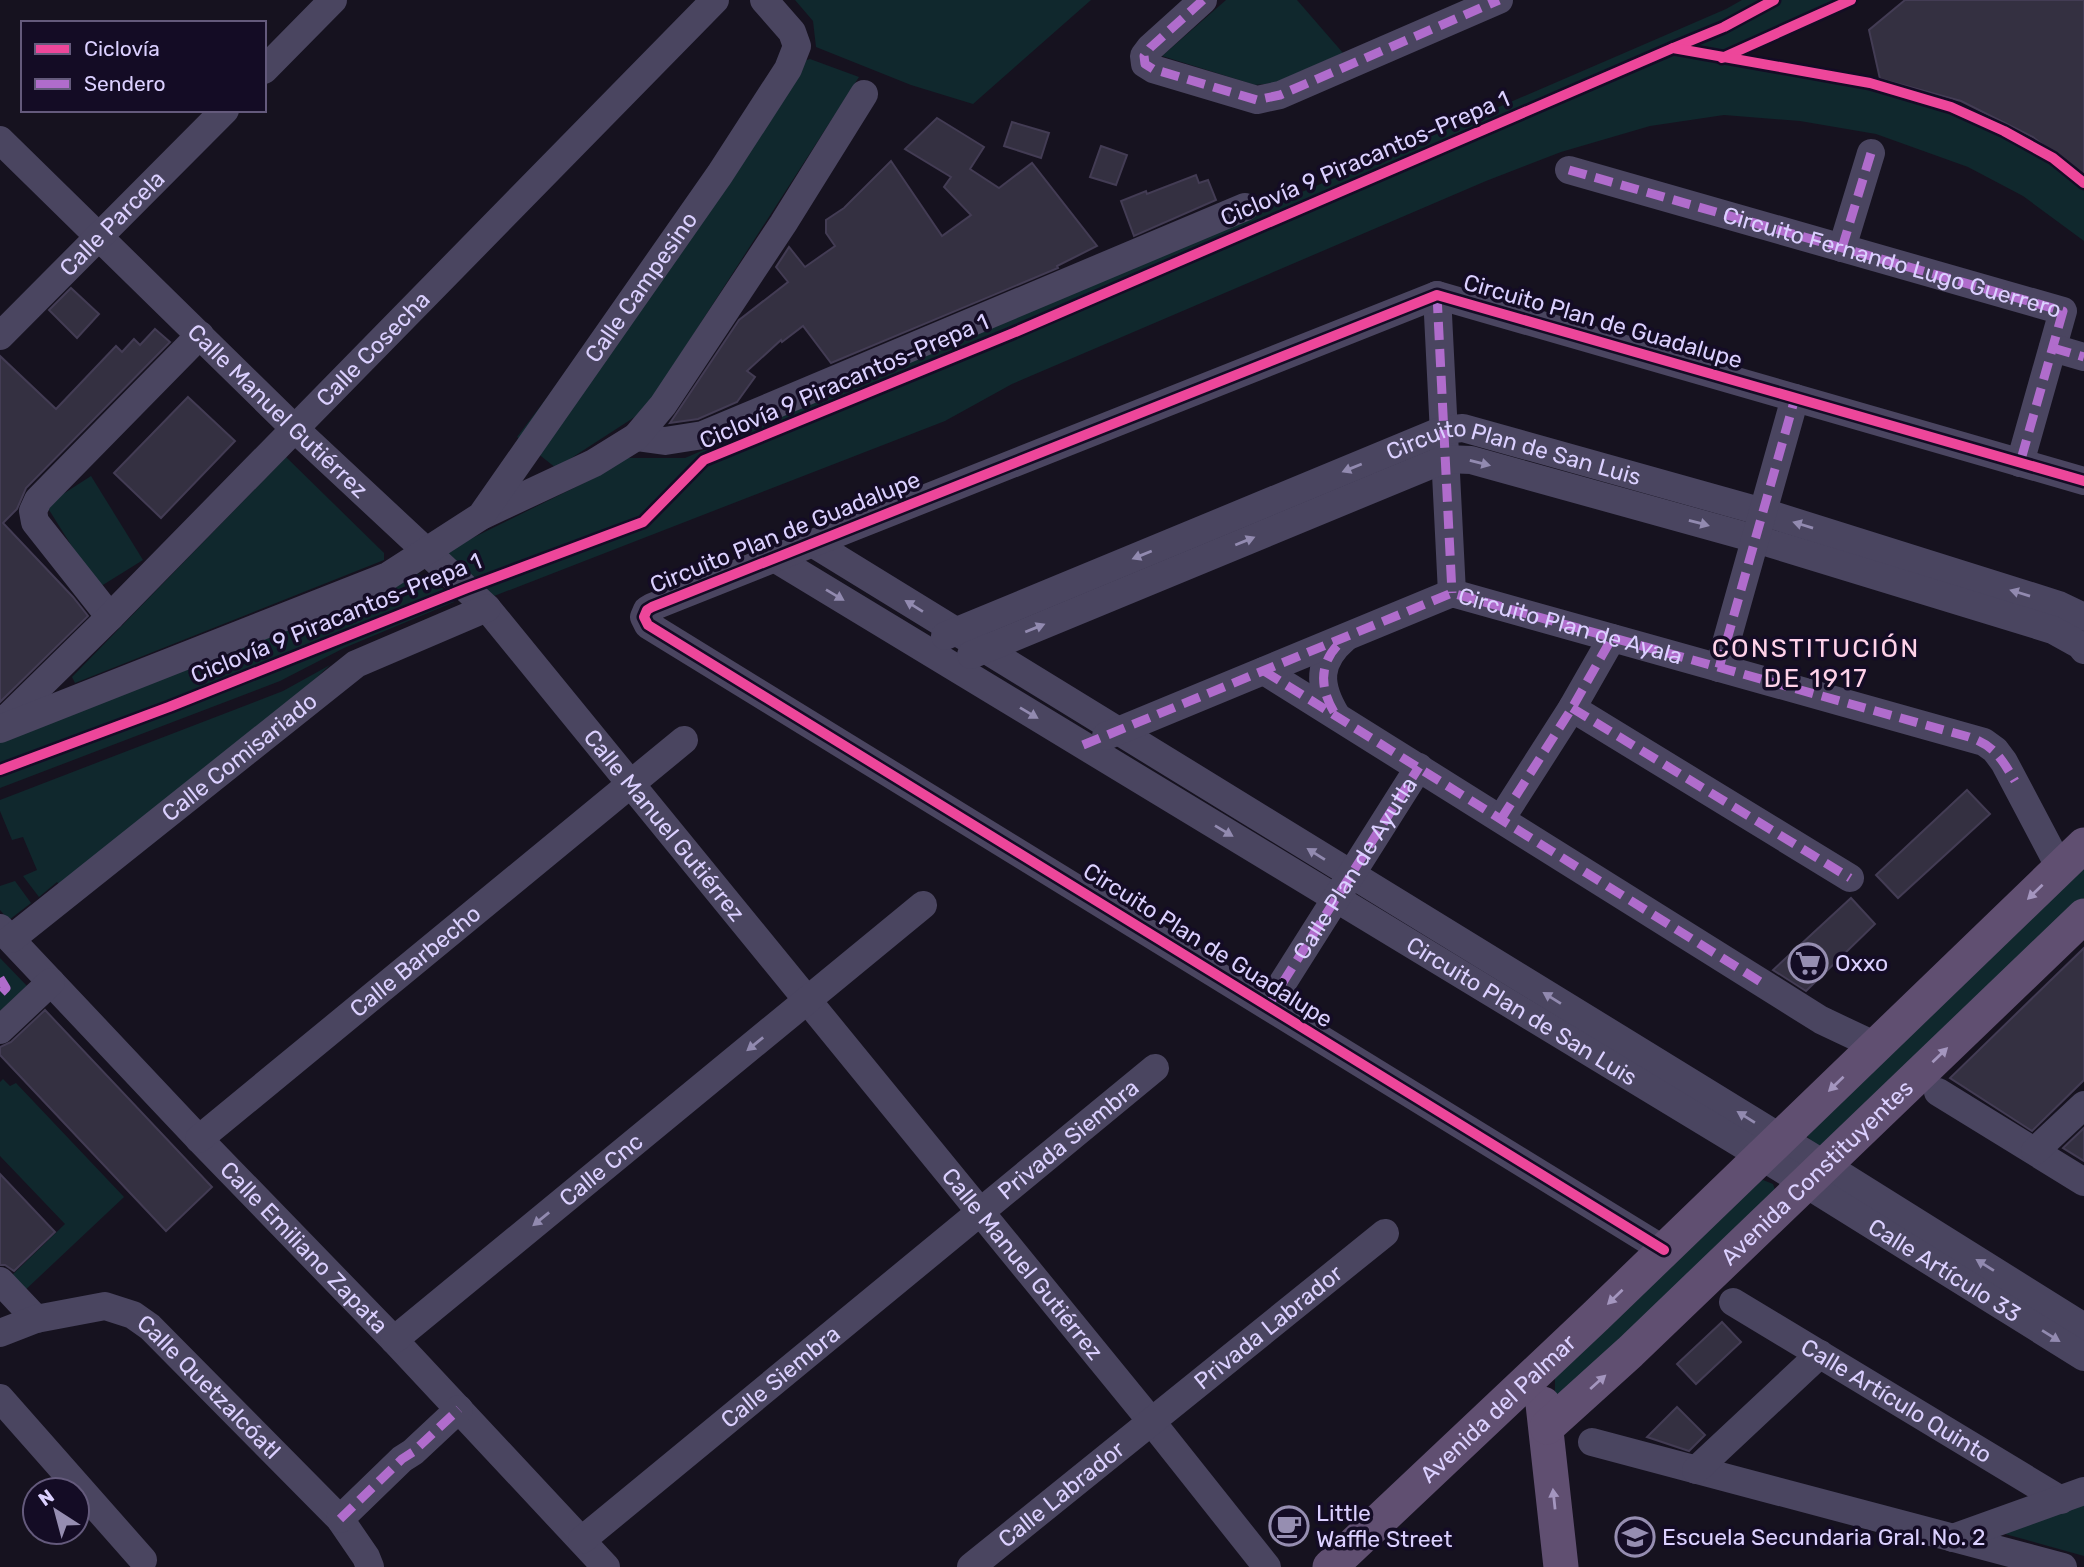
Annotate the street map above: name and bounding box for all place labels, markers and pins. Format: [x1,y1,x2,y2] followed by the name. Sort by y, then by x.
[1787,942,1829,984] supermarket icon: Oxxo
[1835,949,1888,977] place label: Oxxo
[1316,1499,1452,1553] place label: Little Waffle Street
[1268,1505,1310,1547] cafe icon: Little Waffle Street
[1614,1516,1656,1558] school or university icon: Escuela Secundaria Gral. No. 2
[1662,1523,1986,1551] place label: Escuela Secundaria Gral. No. 2

